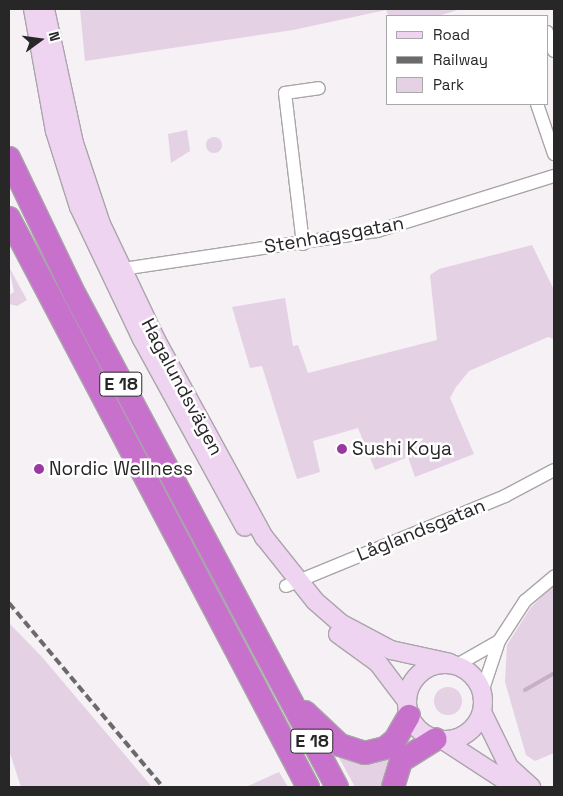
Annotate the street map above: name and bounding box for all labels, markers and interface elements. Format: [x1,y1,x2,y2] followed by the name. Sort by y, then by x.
[15,15,65,65] north arrow
[386,15,548,105] legend
[433,25,470,44] text: Road
[45,30,64,43] text: N
[433,50,488,69] text: Railway
[433,75,464,94] text: Park
[262,212,406,258] street label: Stenhagsgatan
[136,315,228,459] street label: Hagalundsvägen
[98,368,144,399] road number: E 18
[352,438,452,460] place label: Sushi Koya
[336,443,348,455] marker: Sushi Koya
[49,458,193,480] place label: Nordic Wellness
[33,463,45,475] marker: Nordic Wellness
[353,494,489,566] street label: Låglandsgatan
[290,726,334,756] road number: E 18

